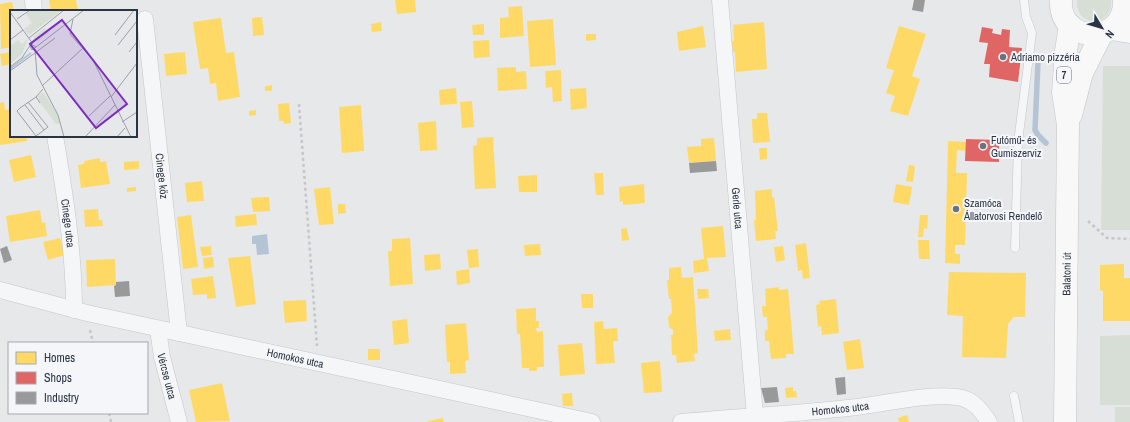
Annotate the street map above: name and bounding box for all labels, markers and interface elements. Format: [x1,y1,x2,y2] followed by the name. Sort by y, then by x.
[1082,8,1122,48] north arrow
[10,10,137,137] inset map
[1102,27,1117,41] text: N
[1010,50,1080,64] place label: Adriamo pizzéria
[998,52,1008,62] marker: Adriamo pizzéria
[1057,67,1071,83] road number: 7
[991,133,1042,160] place label: Futómű- és Gumiszerviz
[978,141,988,151] marker: Futómű- és Gumiszerviz
[153,153,171,200] street label: Cinege köz
[729,187,746,230] street label: Gerle utca
[963,196,1042,223] place label: Szamóca Állatorvosi Rendelő
[58,198,78,248] street label: Cinege utca
[951,204,961,214] marker: Szamóca Állatorvosi Rendelő
[1059,252,1074,296] street label: Balatoni út
[8,342,148,414] legend
[266,345,325,371] street label: Homokos utca
[44,350,75,366] text: Homes
[155,352,180,401] street label: Vércse utca
[44,370,72,386] text: Shops
[44,390,79,406] text: Industry
[811,398,870,419] street label: Homokos utca

